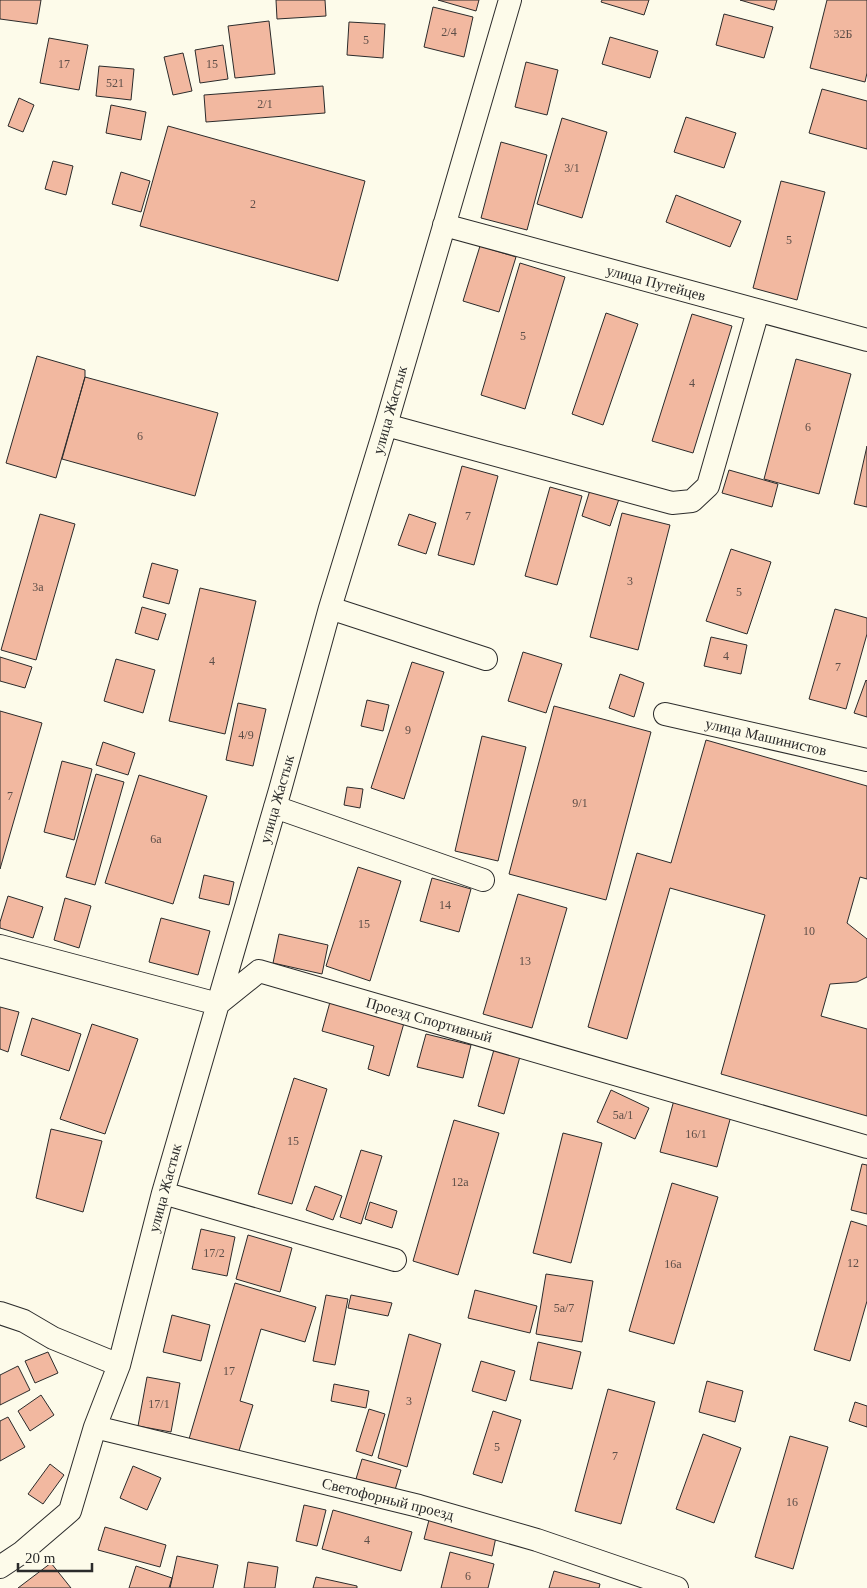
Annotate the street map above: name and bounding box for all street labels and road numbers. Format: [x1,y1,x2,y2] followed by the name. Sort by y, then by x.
[605,262,707,304] street label: улица Путейцев
[370,363,410,456] street label: улица Жастык
[704,715,828,759] street label: улица Машинистов
[257,752,297,845] street label: улица Жастык
[364,994,494,1046] street label: Проезд Спортивный
[145,1141,185,1234] street label: улица Жастык
[320,1475,456,1523] street label: Светофорный проезд

